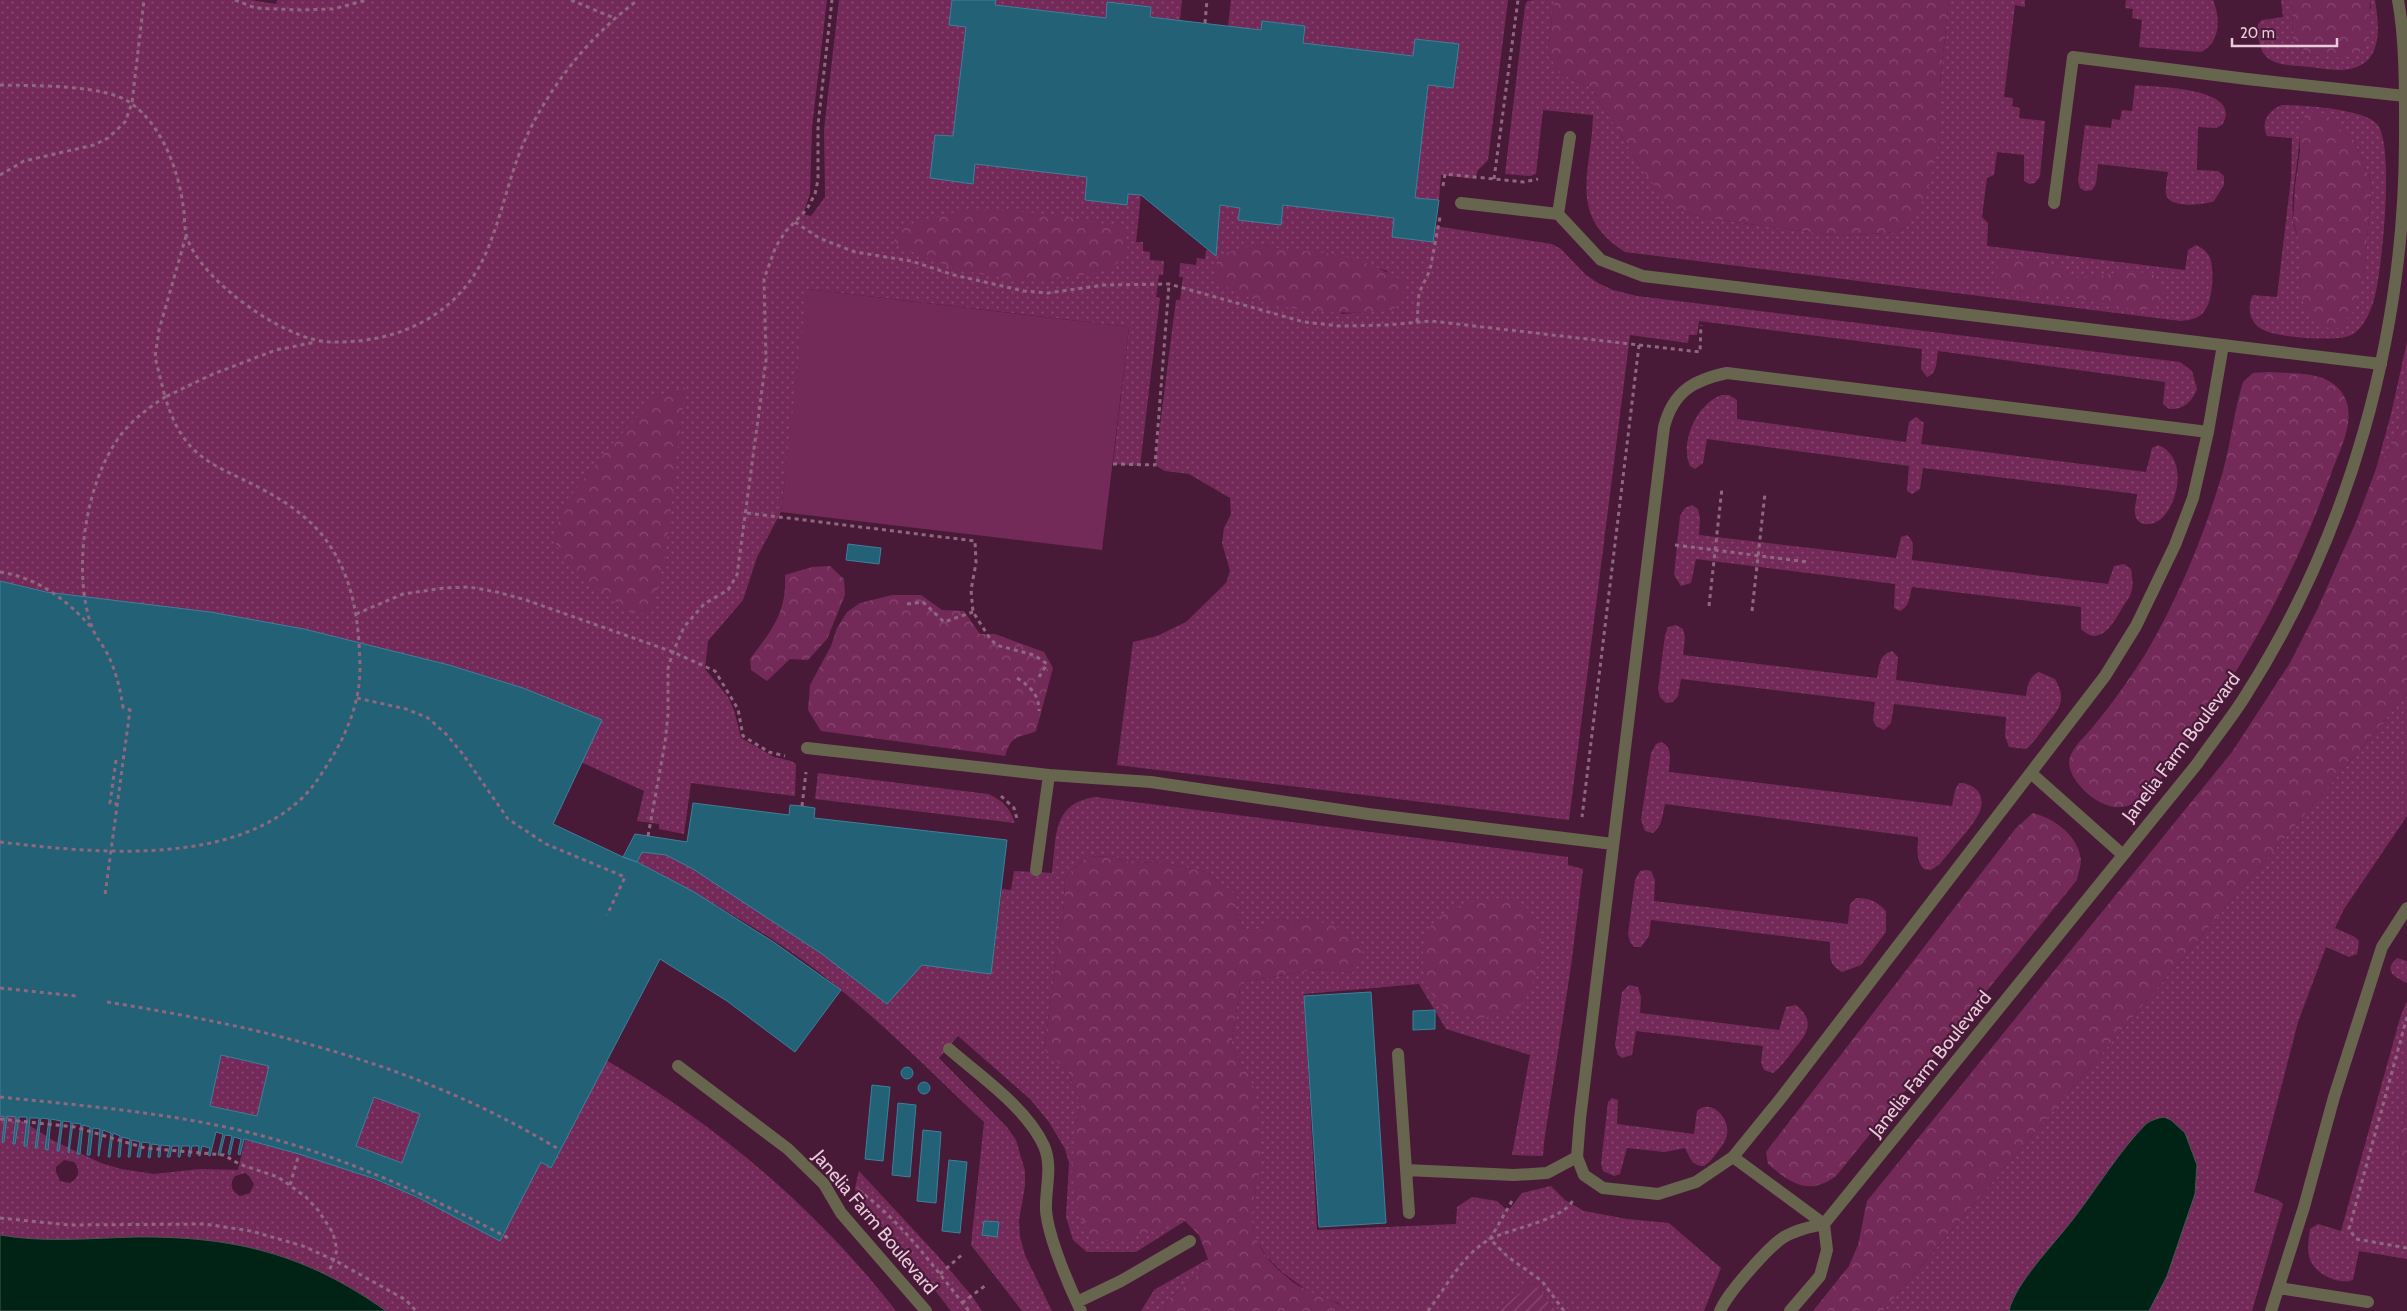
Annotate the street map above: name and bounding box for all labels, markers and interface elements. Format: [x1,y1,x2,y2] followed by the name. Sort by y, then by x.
[2232,15,2337,47] scale bar
[2240,24,2275,42] text: 20 m
[2117,668,2245,827] street label: Janelia Farm Boulevard
[1863,986,1996,1143] street label: Janelia Farm Boulevard
[807,1144,942,1299] street label: Janelia Farm Boulevard

